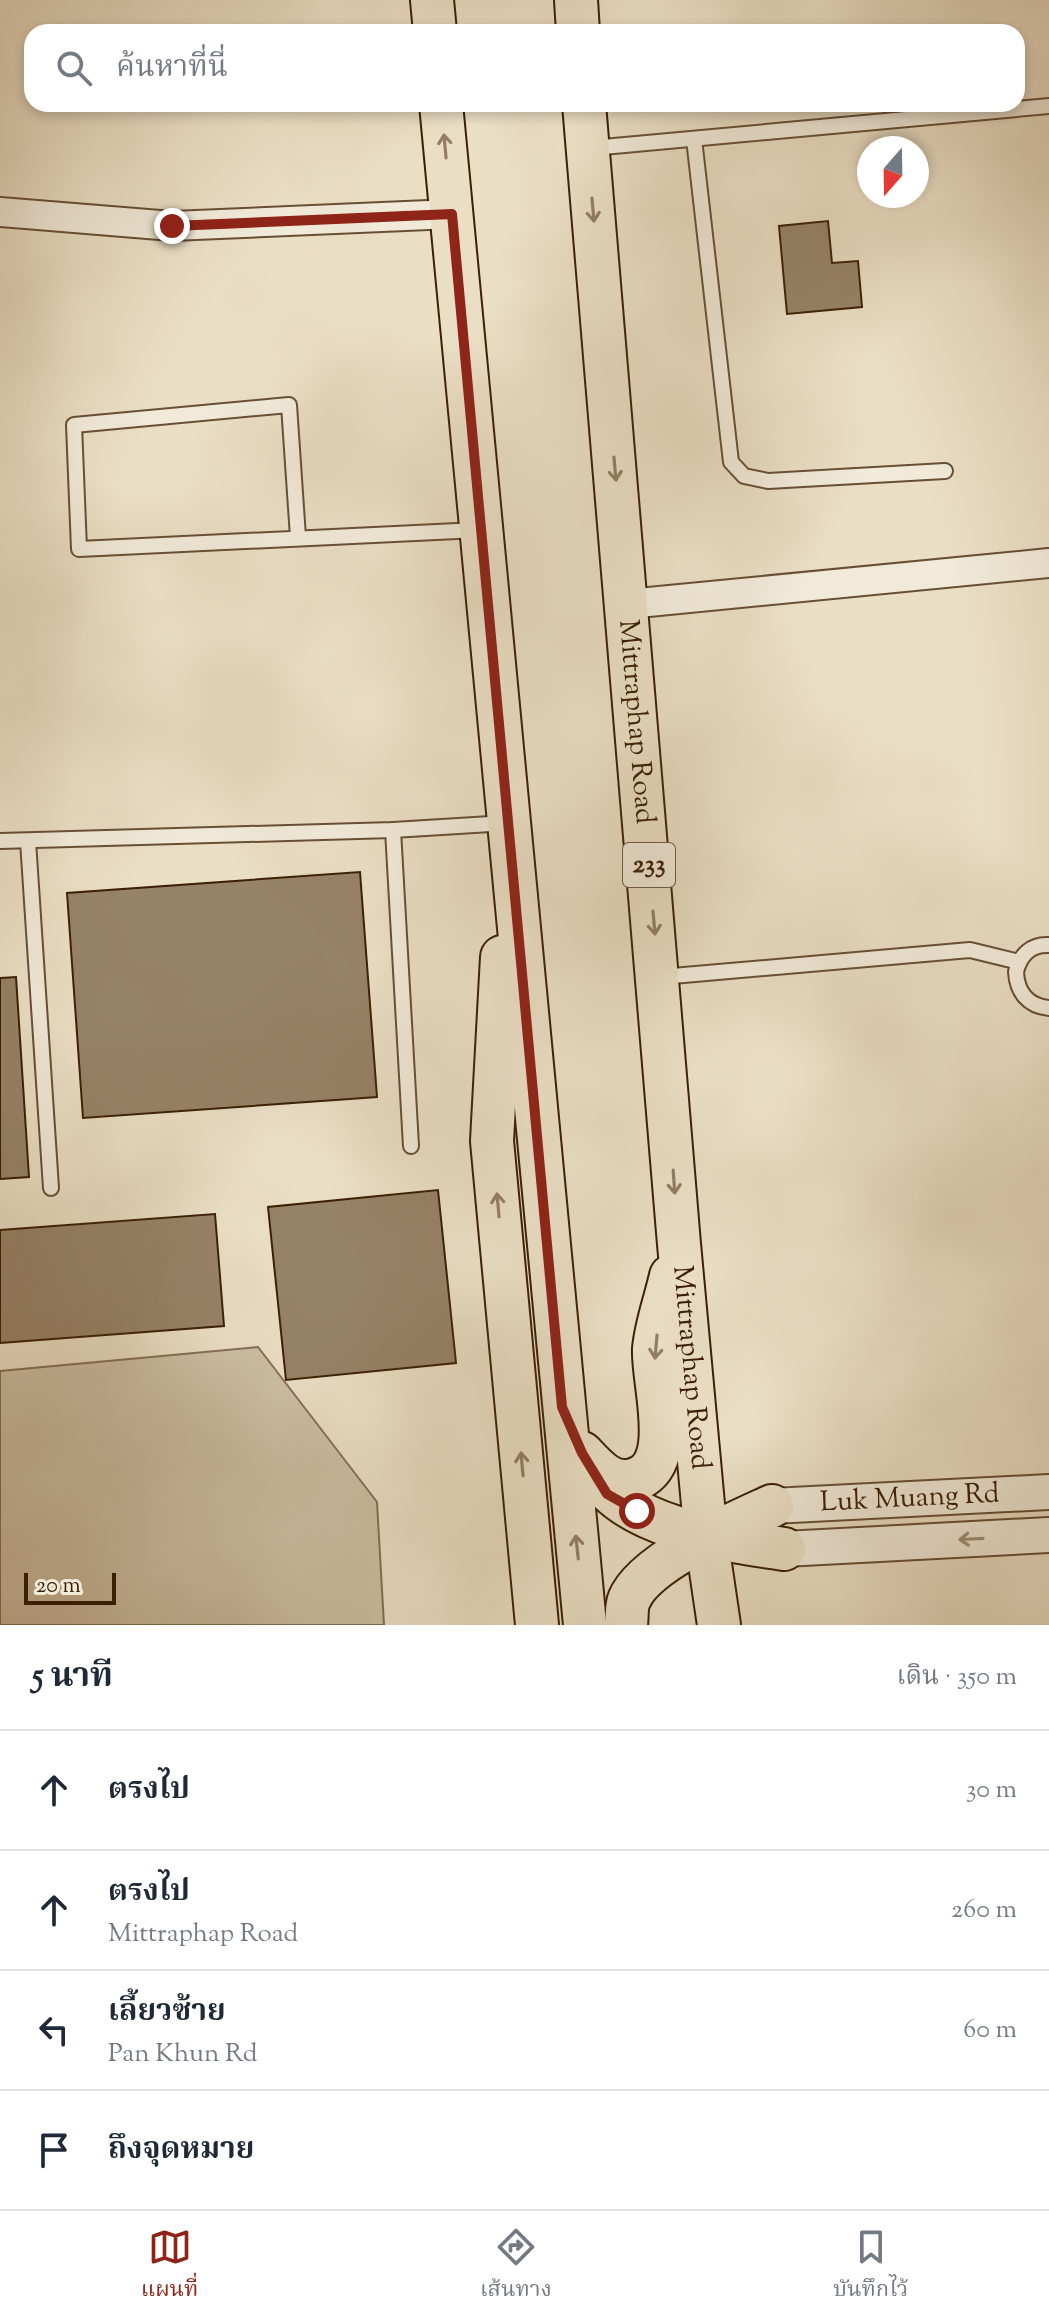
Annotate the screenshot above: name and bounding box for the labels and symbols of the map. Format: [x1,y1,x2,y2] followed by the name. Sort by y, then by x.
[438,133,453,160] one-way arrow
[857,136,929,208] north arrow
[586,196,601,223] one-way arrow
[154,208,190,244] route end
[608,455,623,482] one-way arrow
[607,618,664,826] street label: Mittraphap Road
[623,843,675,887] road number: 233
[647,909,662,936] one-way arrow
[667,1168,682,1195] one-way arrow
[490,1192,505,1219] one-way arrow
[661,1264,720,1472] street label: Mittraphap Road
[649,1333,664,1360] one-way arrow
[514,1451,529,1478] one-way arrow
[819,1475,1001,1524] street label: Luk Muang Rd
[619,1493,655,1529] route start
[958,1532,985,1547] one-way arrow
[570,1535,585,1561] one-way arrow
[24,1569,116,1605] scale bar

